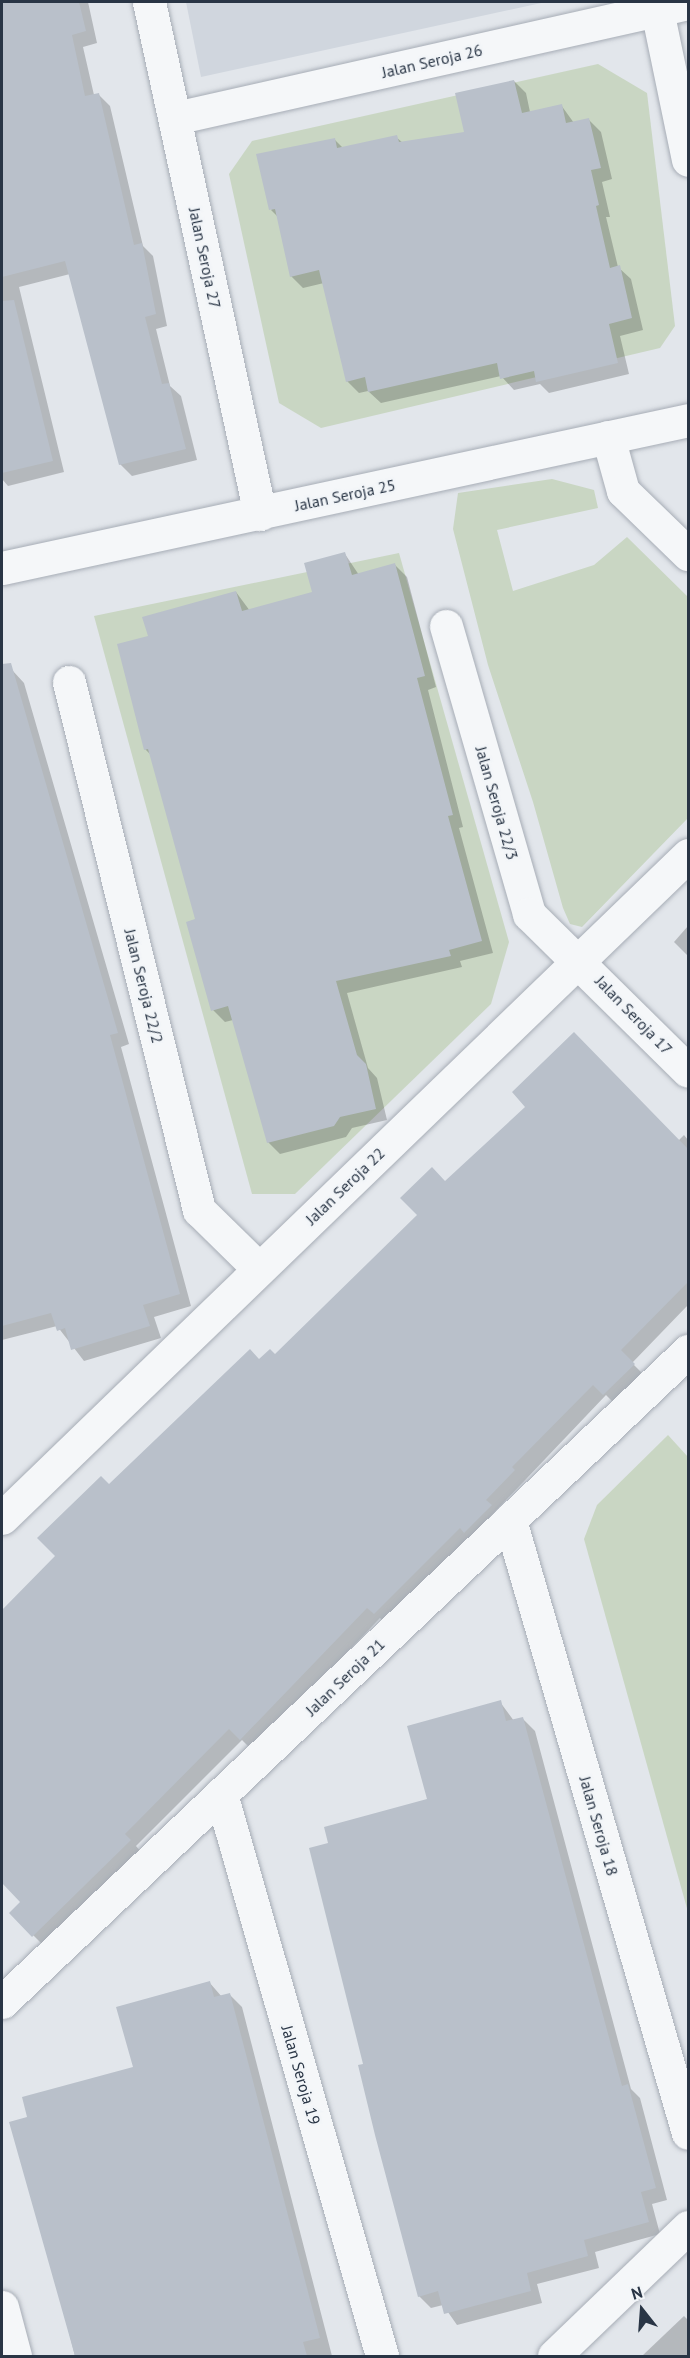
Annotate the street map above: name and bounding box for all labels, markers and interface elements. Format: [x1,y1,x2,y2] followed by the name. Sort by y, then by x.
[380,40,484,82] street label: Jalan Seroja 26
[185,206,225,310] street label: Jalan Seroja 27
[293,475,397,515] street label: Jalan Seroja 25
[472,744,522,862] street label: Jalan Seroja 22/3
[121,927,167,1045] street label: Jalan Seroja 22/2
[591,971,677,1059] street label: Jalan Seroja 17
[301,1143,389,1229] street label: Jalan Seroja 22
[301,1634,389,1720] street label: Jalan Seroja 21
[576,1774,622,1878] street label: Jalan Seroja 18
[278,2023,324,2127] street label: Jalan Seroja 19
[612,2280,672,2340] north arrow
[629,2282,645,2304] text: N

